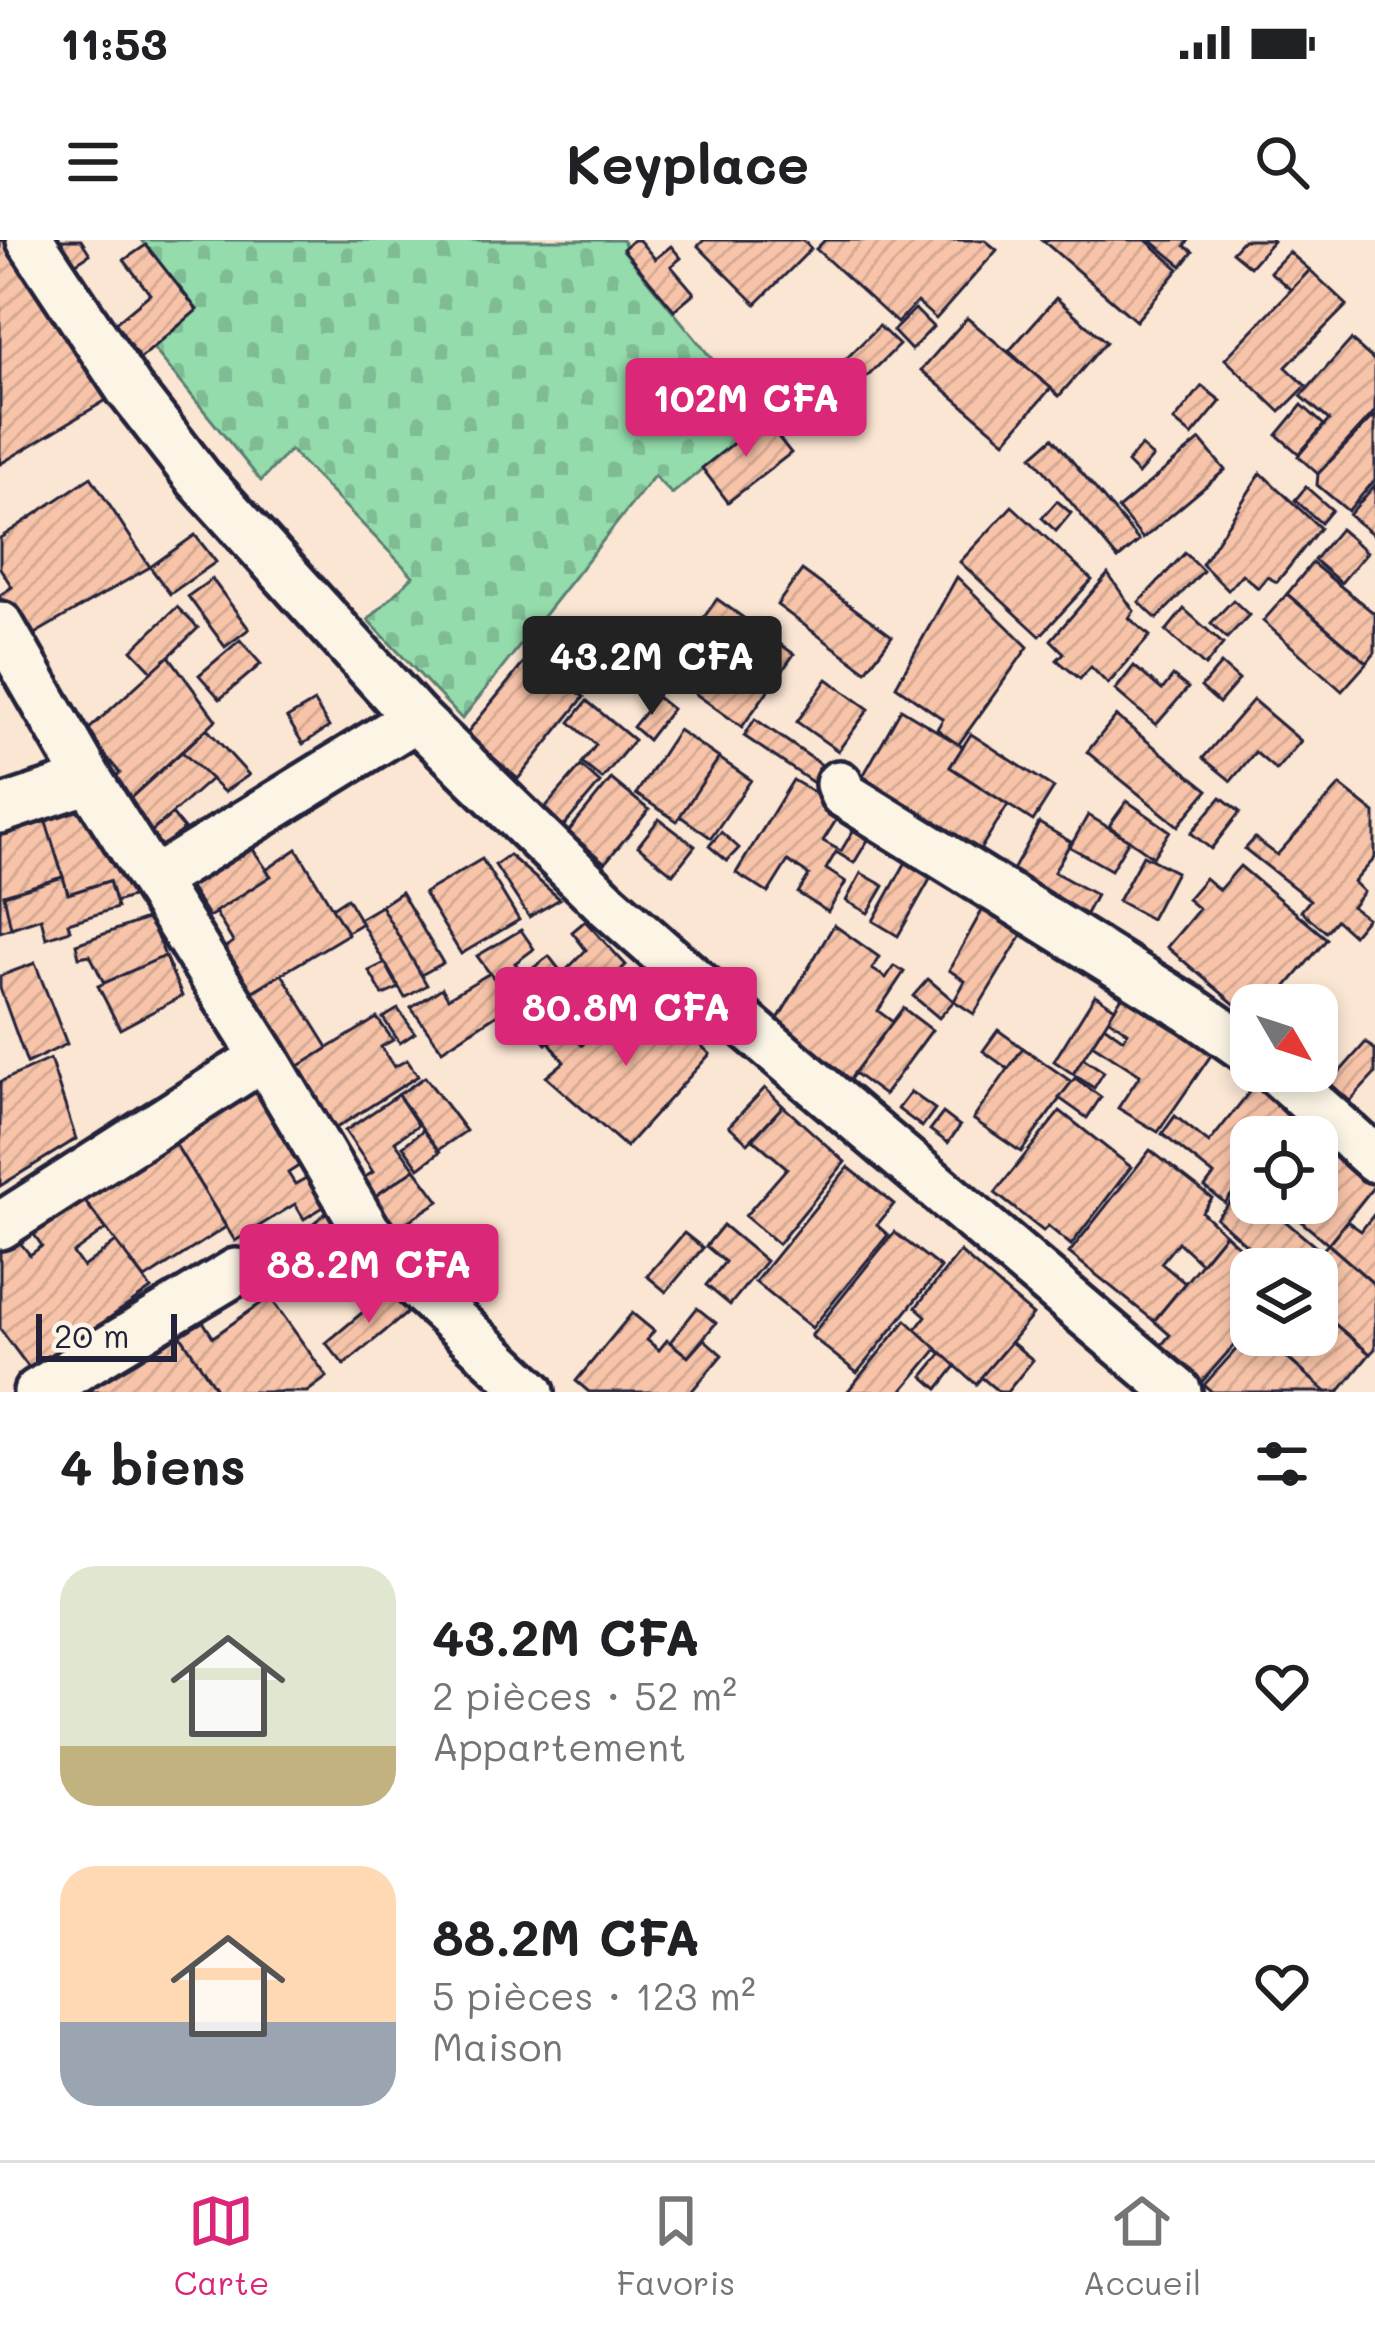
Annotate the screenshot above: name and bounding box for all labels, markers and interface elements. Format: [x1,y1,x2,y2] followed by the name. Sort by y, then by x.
[60,13,167,71] text: 11:53
[566,127,809,198] text: Keyplace
[60,129,126,195] icon: menu
[1249,129,1315,195] icon: search
[622,358,870,460] pin: 102M CFA
[653,371,839,422] text: 102M CFA
[515,616,789,718] pin: 43.2M CFA
[550,629,754,680] text: 43.2M CFA
[489,967,763,1069] pin: 80.8M CFA
[522,980,730,1031] text: 80.8M CFA
[1230,984,1338,1092] north arrow
[1230,984,1338,1356] map controls
[1230,1116,1338,1224] button: locate
[232,1224,506,1326] pin: 88.2M CFA
[267,1237,471,1288] text: 88.2M CFA
[1230,1248,1338,1356] button: layers
[36,1308,177,1361] scale bar
[54,1313,130,1356] text: 20 m
[60,1431,246,1498] text: 4 biens
[1249,1431,1315,1497] icon: filters
[432,1602,700,1669] text: 43.2M CFA
[156,1614,300,1758] icon: home
[1249,1653,1315,1719] icon: heart
[432,1669,737,1720] text: 2 pièces · 52 m²
[432,1720,686,1771] text: Appartement
[432,1902,700,1969] text: 88.2M CFA
[156,1914,300,2058] icon: home
[1249,1953,1315,2019] icon: heart
[432,1969,756,2020] text: 5 pièces · 123 m²
[432,2020,563,2071] text: Maison
[174,2188,269,2303] tab: Carte
[617,2188,735,2303] tab: Favoris
[1083,2188,1201,2303] tab: Accueil

